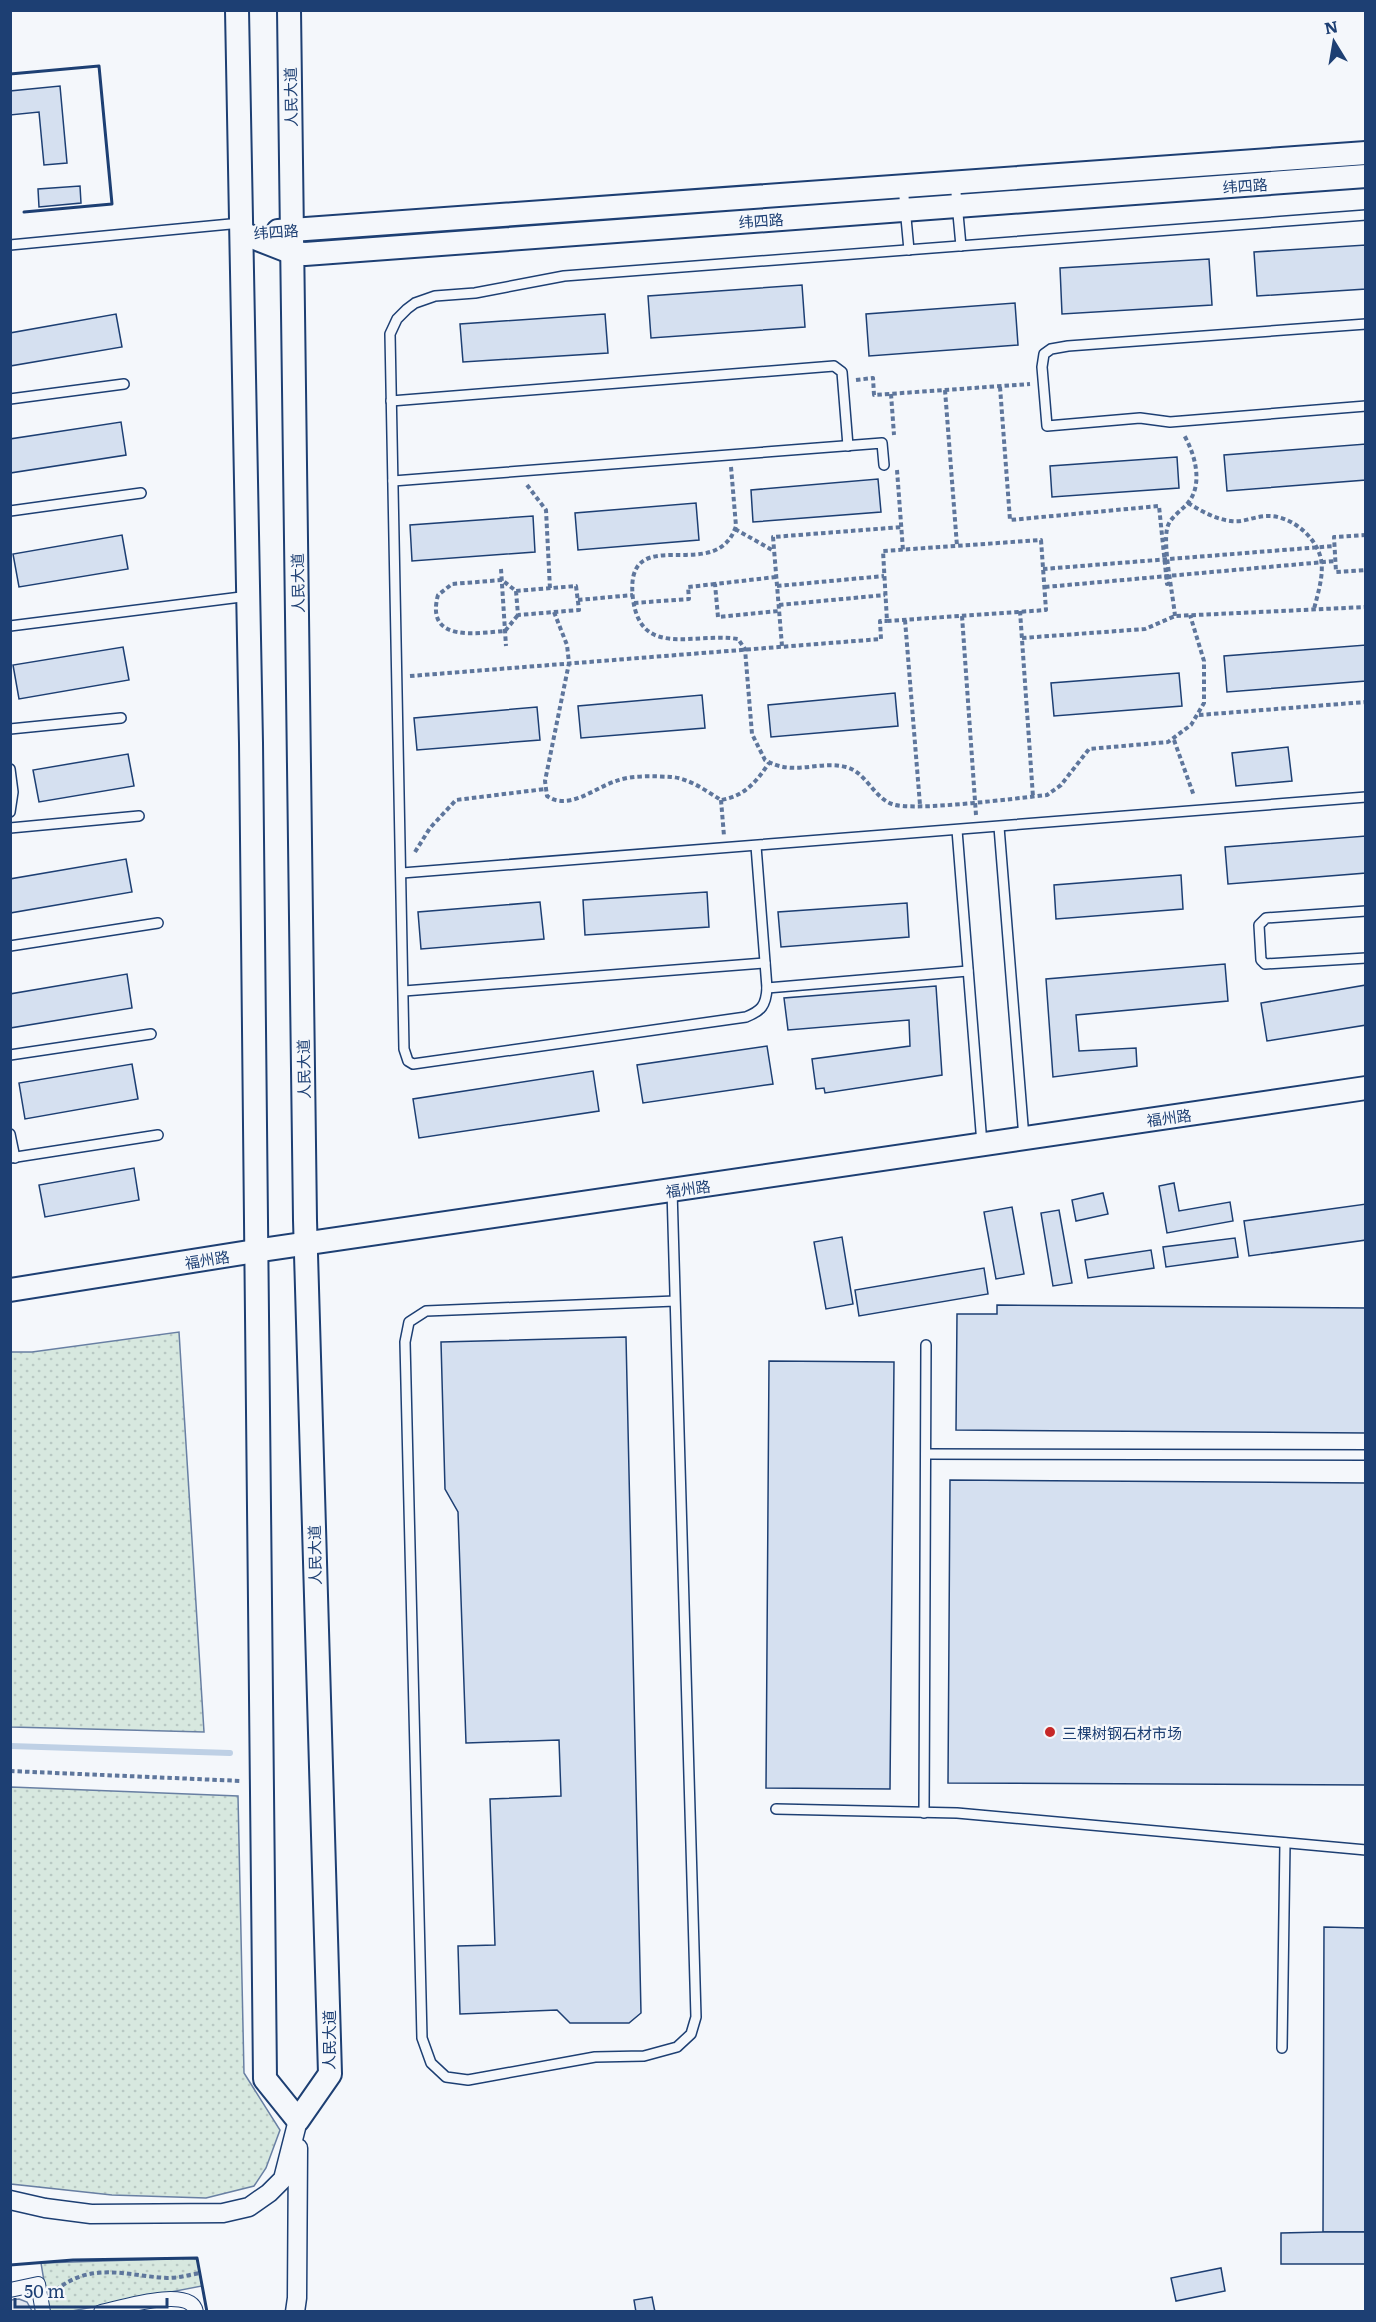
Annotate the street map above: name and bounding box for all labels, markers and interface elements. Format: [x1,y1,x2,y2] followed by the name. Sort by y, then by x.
[1304,12,1364,72] north arrow
[1322,13,1340,39] text: N
[278,67,302,127] street label: 人民大道
[1222,172,1268,198] street label: 纬四路
[738,207,784,233] street label: 纬四路
[253,218,299,244] street label: 纬四路
[285,553,309,613] street label: 人民大道
[291,1039,315,1099] street label: 人民大道
[1145,1102,1193,1132] street label: 福州路
[664,1173,712,1203] street label: 福州路
[183,1244,231,1274] street label: 福州路
[302,1525,326,1585] street label: 人民大道
[1062,1721,1182,1744] place label: 三棵树钢石材市场
[1043,1725,1057,1739] marker: 三棵树钢石材市场
[317,2010,340,2070] street label: 人民大道
[15,2271,166,2309] scale bar
[24,2277,65,2304] text: 50 m

